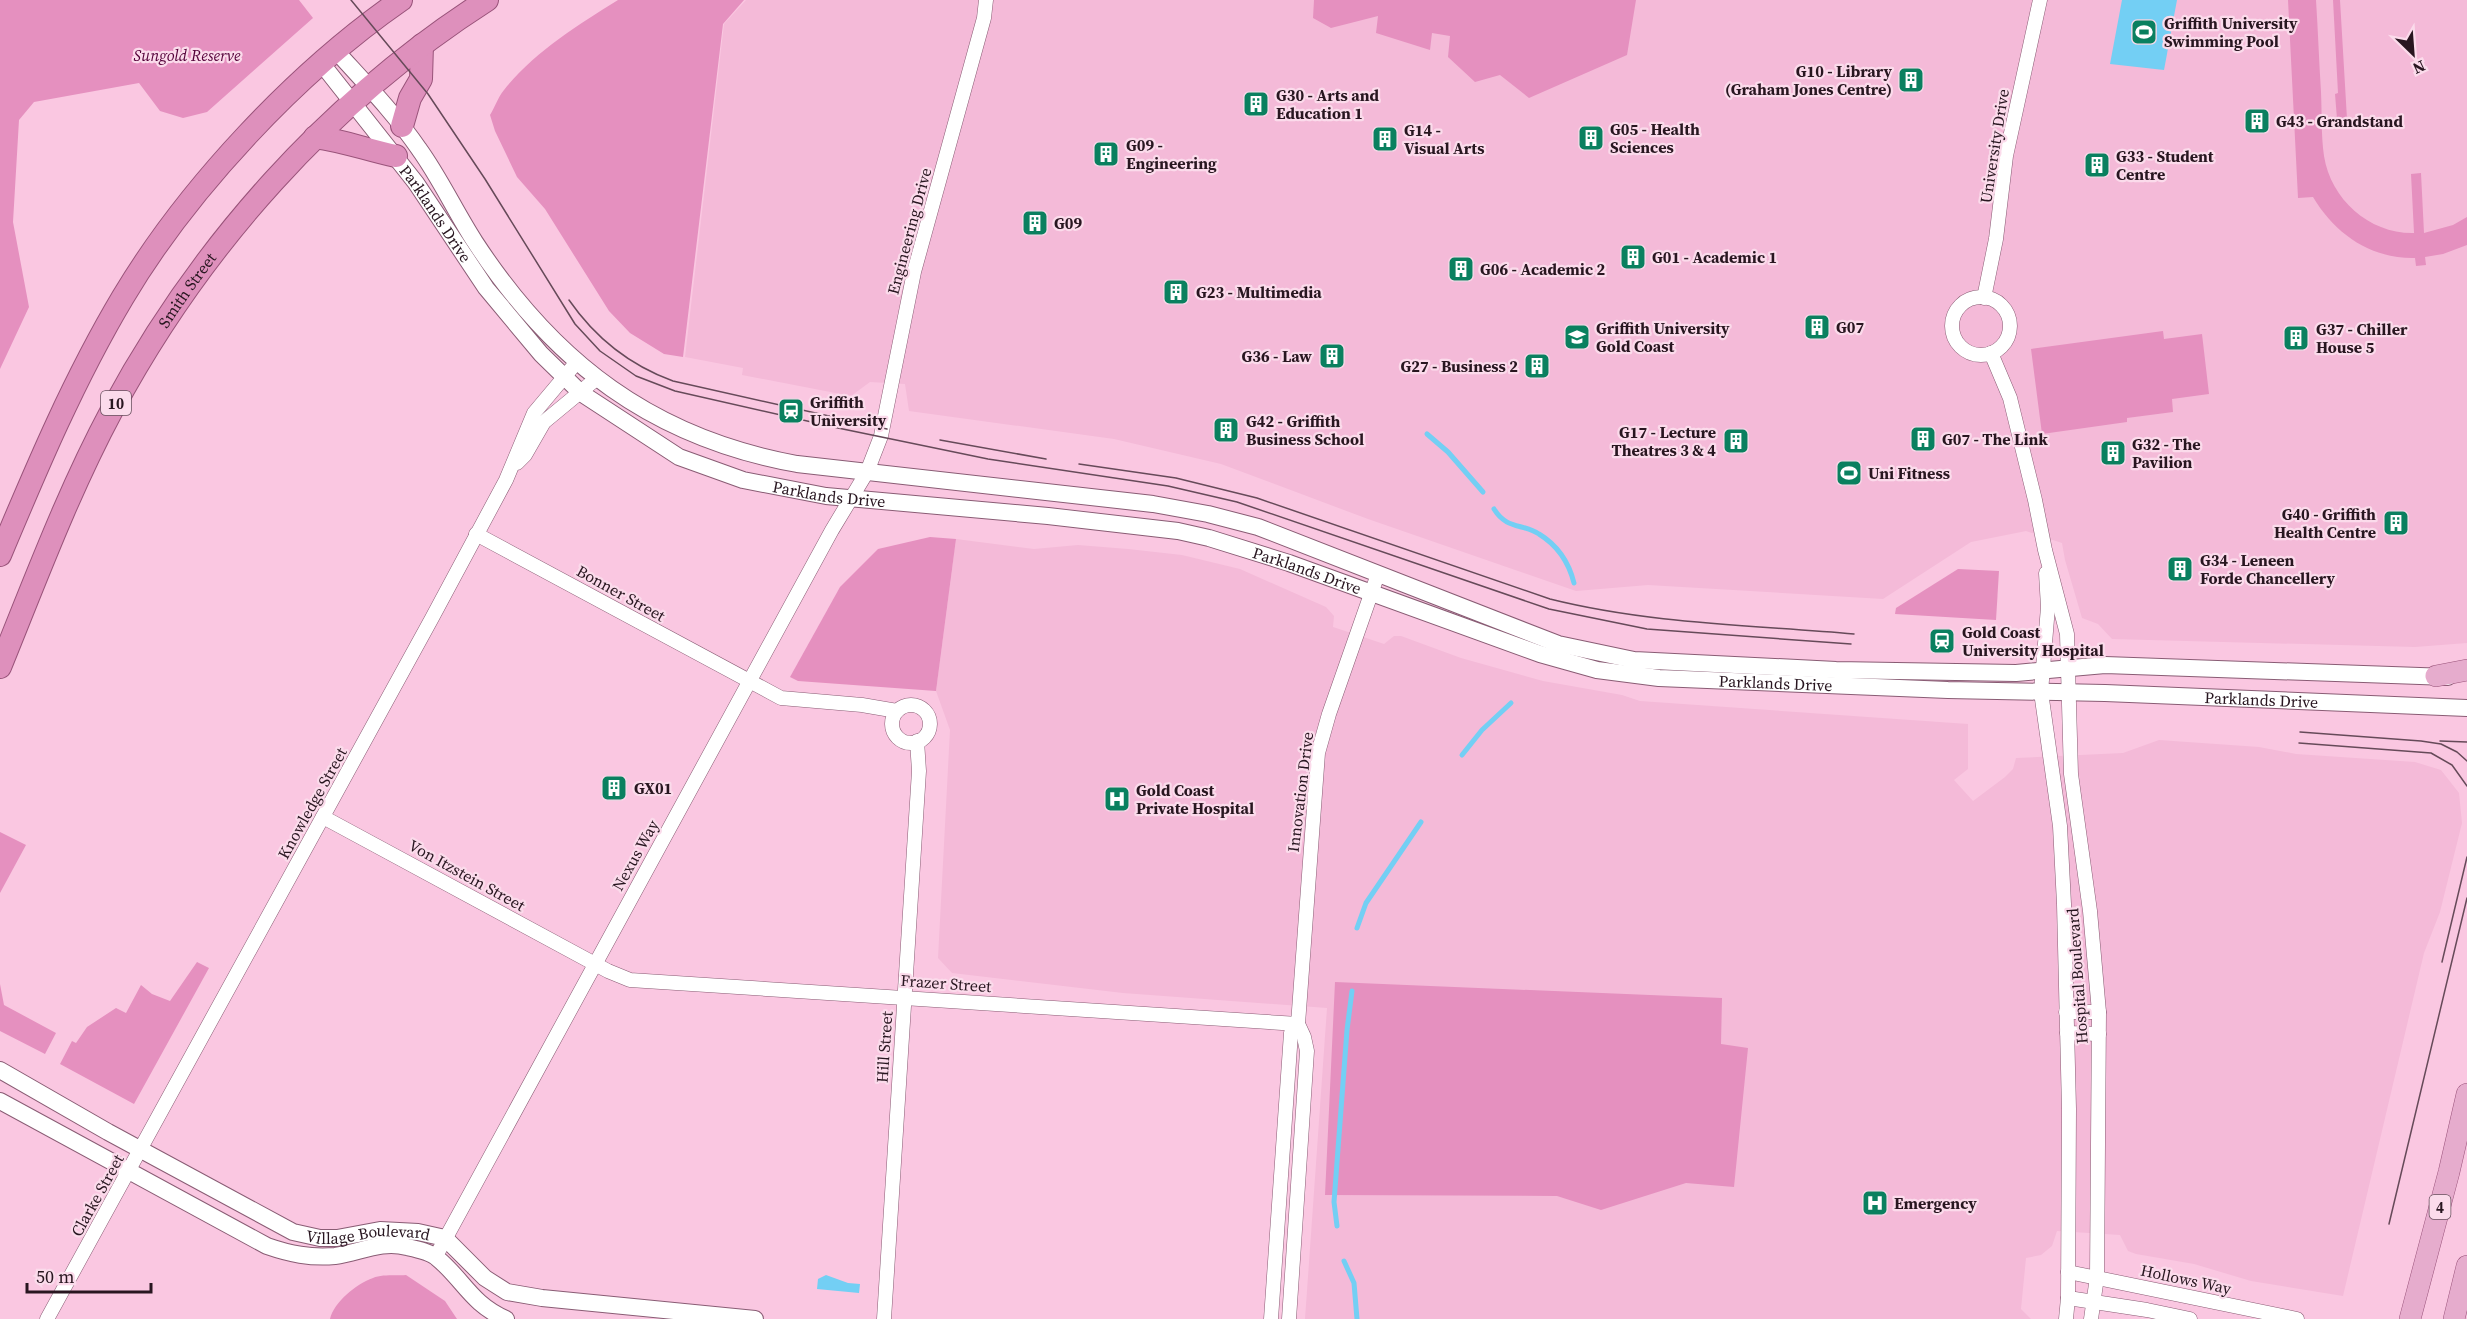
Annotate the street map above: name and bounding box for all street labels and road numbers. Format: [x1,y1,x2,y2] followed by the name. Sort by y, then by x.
[1974,87,2014,205] street label: University Drive
[395,160,477,267] street label: Parklands Drive
[882,165,936,297] street label: Engineering Drive
[153,247,221,332] street label: Smith Street
[101,391,131,415] road number: 10
[771,475,886,512] street label: Parklands Drive
[1250,541,1364,599] street label: Parklands Drive
[573,560,670,627] street label: Bonner Street
[1718,669,1833,696] street label: Parklands Drive
[2204,686,2319,713] street label: Parklands Drive
[1282,731,1318,853] street label: Innovation Drive
[272,743,352,863] street label: Knowledge Street
[606,815,664,894] street label: Nexus Way
[405,834,530,917] street label: Von Itzstein Street
[2061,907,2093,1045] street label: Hospital Boulevard
[900,969,993,997] street label: Frazer Street
[871,1010,898,1084] street label: Hill Street
[65,1149,129,1240] street label: Clarke Street
[2430,1195,2450,1219] road number: 4
[304,1219,432,1249] street label: Village Boulevard
[2139,1259,2234,1299] street label: Hollows Way

